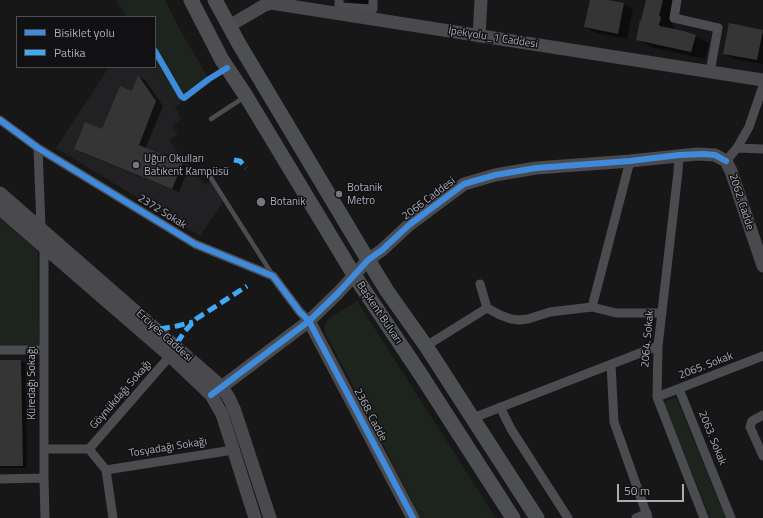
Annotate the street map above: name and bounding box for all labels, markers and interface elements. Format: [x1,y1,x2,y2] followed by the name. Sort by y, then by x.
[16,16,156,68] legend
[54,23,115,42] text: Bisiklet yolu
[447,24,539,52] street label: İpekyolu_1 Caddesi
[54,43,86,62] text: Patika
[144,152,229,178] place label: Uğur Okulları Batıkent Kampüsü
[131,160,141,170] marker: Uğur Okulları Batıkent Kampüsü
[726,172,756,232] street label: 2062. Cadde
[400,175,458,223] street label: 2066 Caddesi
[347,181,382,207] place label: Botanik Metro
[334,189,344,199] marker: Botanik Metro
[135,192,189,232] street label: 2372 Sokak
[270,195,305,209] place label: Botanik
[255,196,267,208] marker: Botanik
[353,279,405,347] street label: Başkent Bulvarı
[133,307,195,365] street label: Erciyes Caddesi
[639,310,657,368] street label: 2064. Sokak
[25,346,39,420] street label: Küredağı Sokağı
[677,350,735,382] street label: 2065. Sokak
[87,358,155,432] street label: Göynükdağı Sokağı
[351,386,389,444] street label: 2368. Cadde
[695,409,729,467] street label: 2063. Sokak
[128,435,208,461] street label: Tosyadağı Sokağı
[619,476,686,502] scale bar
[624,481,650,500] text: 50 m

